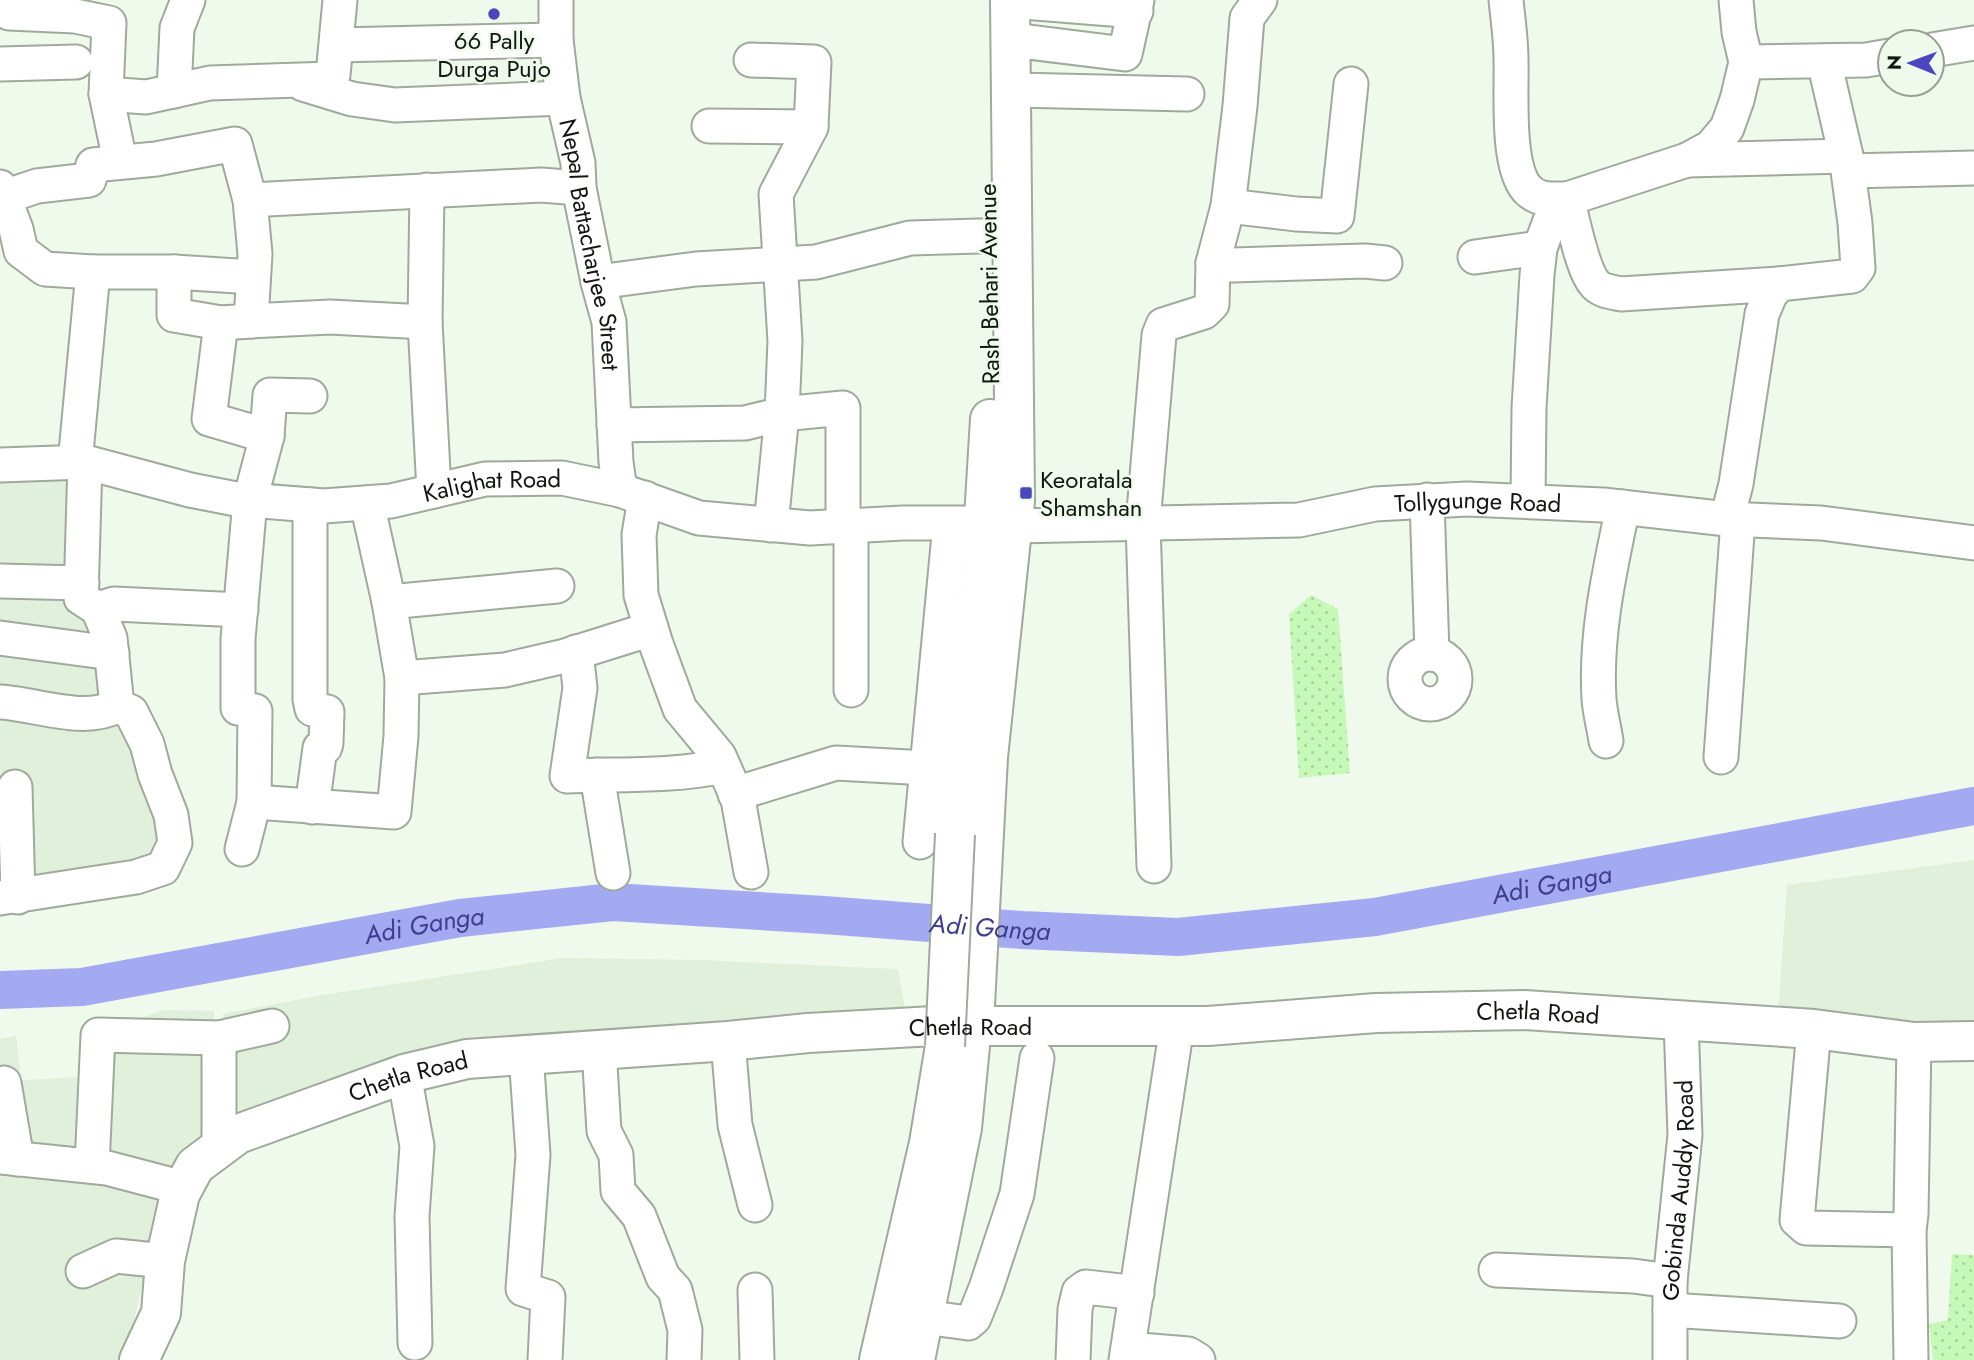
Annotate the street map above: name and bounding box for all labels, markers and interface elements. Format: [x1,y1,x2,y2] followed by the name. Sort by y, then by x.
[486,6,502,22] marker: 66 Pally Durga Pujo
[437,23,551,86] place label: 66 Pally Durga Pujo
[1876,28,1946,98] north arrow
[1881,55,1908,70] text: N
[551,115,629,372] street label: Nepal Battacharjee Street
[970,183,1008,385] street label: Rash Behari Avenue
[419,461,561,510] street label: Kalighat Road
[1040,462,1142,525] place label: Keoratala Shamshan
[1393,481,1562,521] street label: Tollygunge Road
[1018,485,1034,501] marker: Keoratala Shamshan
[1488,854,1615,914] water label: Adi Ganga
[360,897,487,954] water label: Adi Ganga
[927,904,1052,950] water label: Adi Ganga
[1476,993,1601,1032] street label: Chetla Road
[908,1008,1032,1045] street label: Chetla Road
[343,1042,471,1110] street label: Chetla Road
[1652,1079,1703,1301] street label: Gobinda Auddy Road

